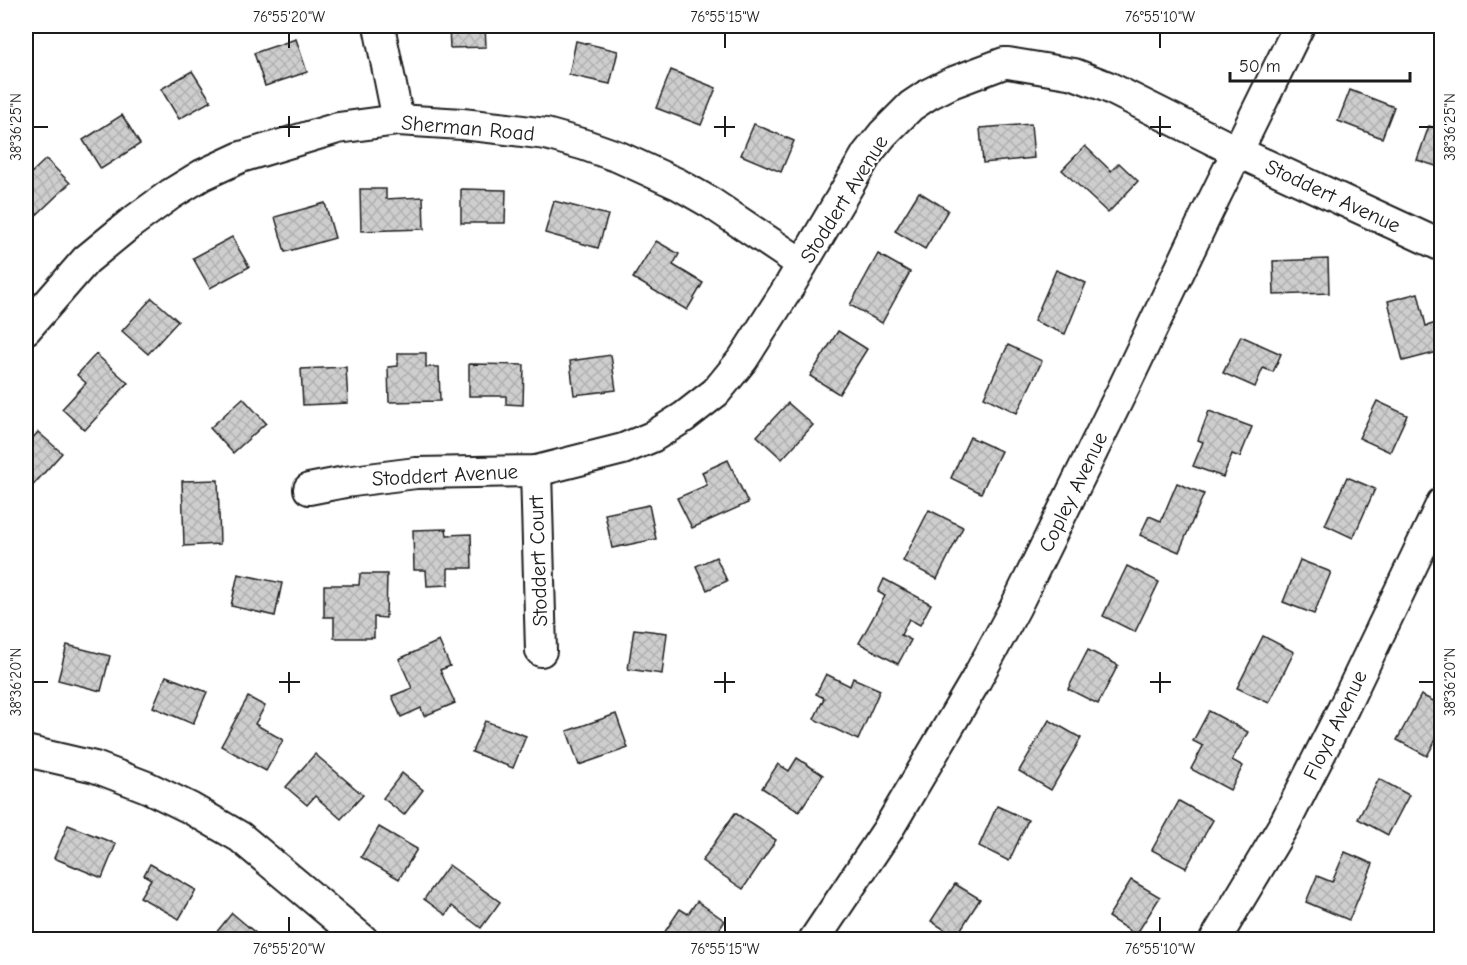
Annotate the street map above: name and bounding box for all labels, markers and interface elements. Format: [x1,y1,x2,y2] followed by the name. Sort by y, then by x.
[253,8,325,26] text: 76°55'20"W
[690,8,760,26] text: 76°55'15"W
[1125,8,1195,26] text: 76°55'10"W
[1230,45,1410,83] scale bar
[1239,56,1281,77] text: 50 m
[7,93,25,161] text: 38°36'25"N
[1441,93,1459,161] text: 38°36'25"N
[400,110,536,146] street label: Sherman Road
[795,131,893,267] street label: Stoddert Avenue
[1262,154,1404,238] street label: Stoddert Avenue
[1034,428,1112,556] street label: Copley Avenue
[371,459,519,491] street label: Stoddert Avenue
[524,494,552,627] street label: Stoddert Court
[7,648,25,716] text: 38°36'20"N
[1441,648,1459,716] text: 38°36'20"N
[1298,666,1372,784] street label: Floyd Avenue
[253,940,325,958] text: 76°55'20"W
[690,940,760,958] text: 76°55'15"W
[1125,940,1195,958] text: 76°55'10"W

